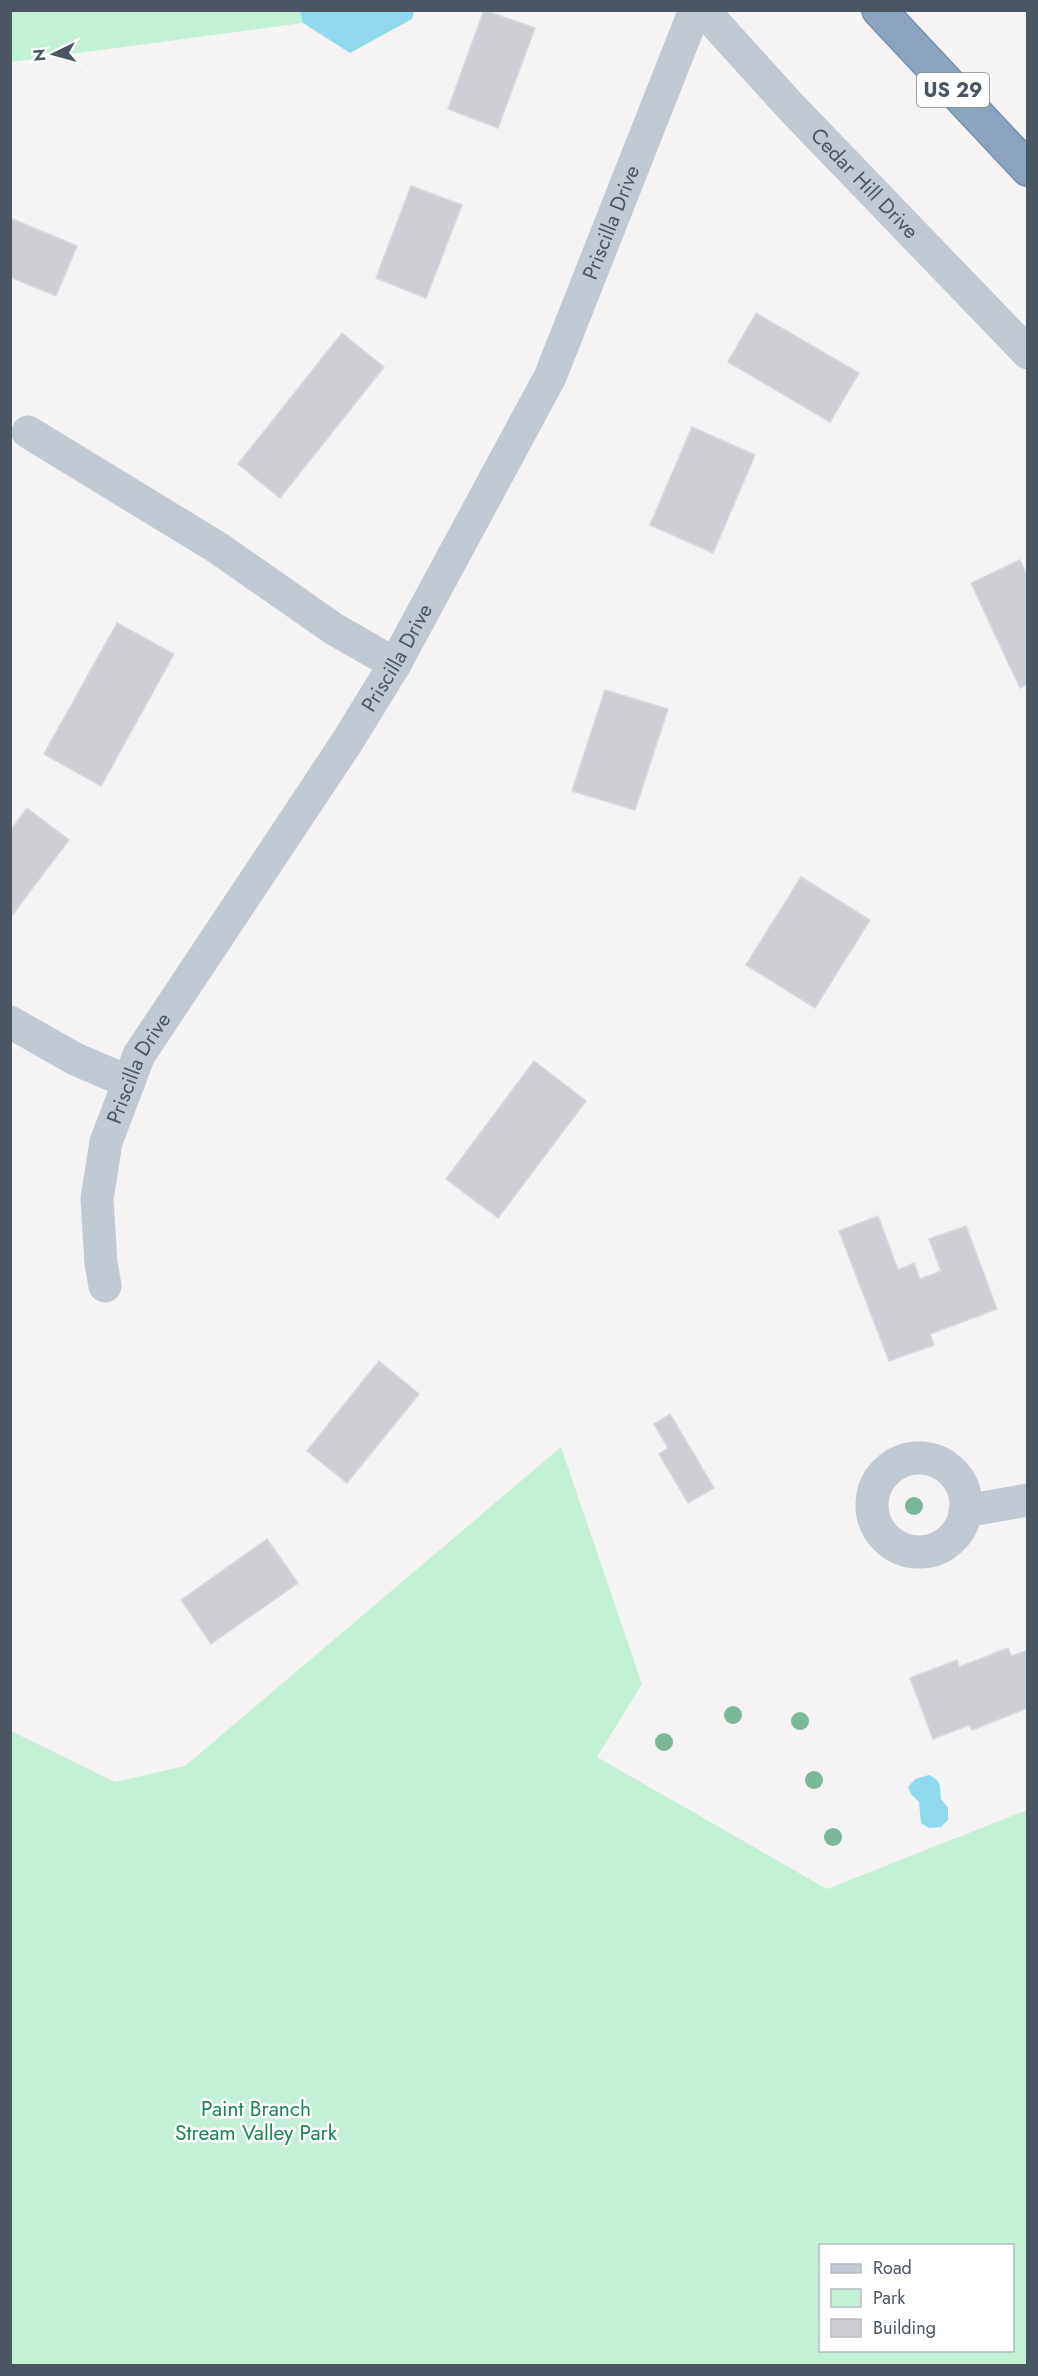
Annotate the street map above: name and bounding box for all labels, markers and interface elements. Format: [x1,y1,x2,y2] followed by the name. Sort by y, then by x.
[24,24,84,84] north arrow
[28,48,52,63] text: N
[917,73,989,107] road number: US 29
[804,121,925,246] street label: Cedar Hill Drive
[575,161,647,284] street label: Priscilla Drive
[354,598,440,718] street label: Priscilla Drive
[99,1007,178,1128] street label: Priscilla Drive
[175,2094,338,2148] park label: Paint Branch Stream Valley Park
[819,2244,1014,2352] legend
[873,2255,912,2281] text: Road
[873,2285,905,2311] text: Park
[873,2315,936,2341] text: Building

